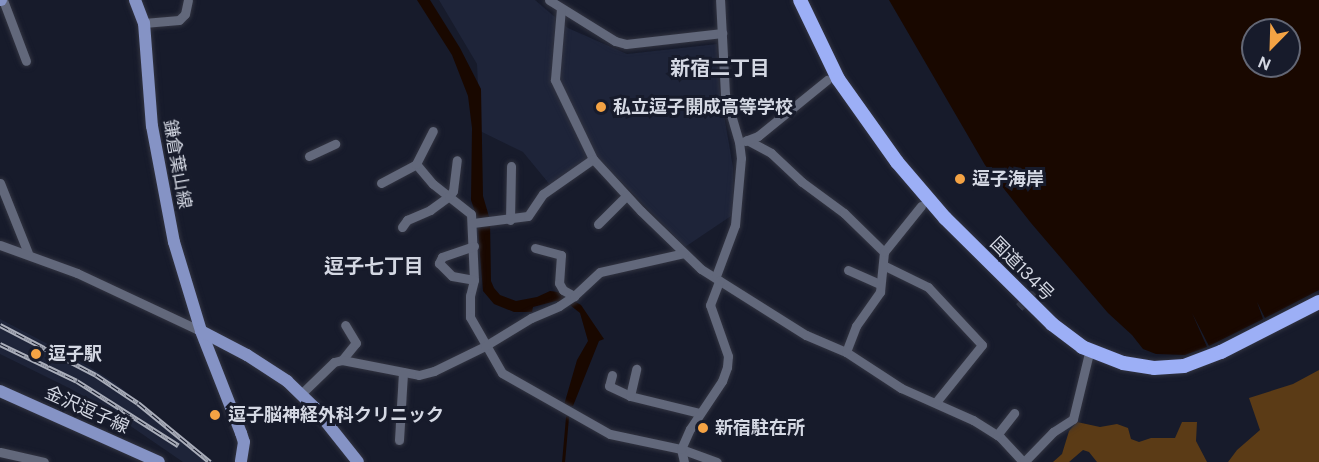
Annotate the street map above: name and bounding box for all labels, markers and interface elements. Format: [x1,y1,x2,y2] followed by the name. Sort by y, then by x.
[1241,18,1301,78] north arrow
[1255,51,1274,75] text: N
[670,56,770,80] district label: 新宿二丁目
[613,96,793,118] place label: 私立逗子開成高等学校
[594,100,608,114] marker: 私立逗子開成高等学校
[159,118,195,210] street label: 鎌倉葉山線
[972,168,1044,190] place label: 逗子海岸
[953,172,967,186] marker: 逗子海岸
[986,233,1058,305] street label: 国道134号
[324,254,424,278] district label: 逗子七丁目
[48,343,102,365] place label: 逗子駅
[29,347,43,361] marker: 逗子駅
[41,382,133,438] street label: 金沢逗子線
[228,404,444,426] place label: 逗子脳神経外科クリニック
[206,406,224,424] marker: 逗子脳神経外科クリニック
[715,417,805,439] place label: 新宿駐在所
[696,421,710,435] marker: 新宿駐在所

